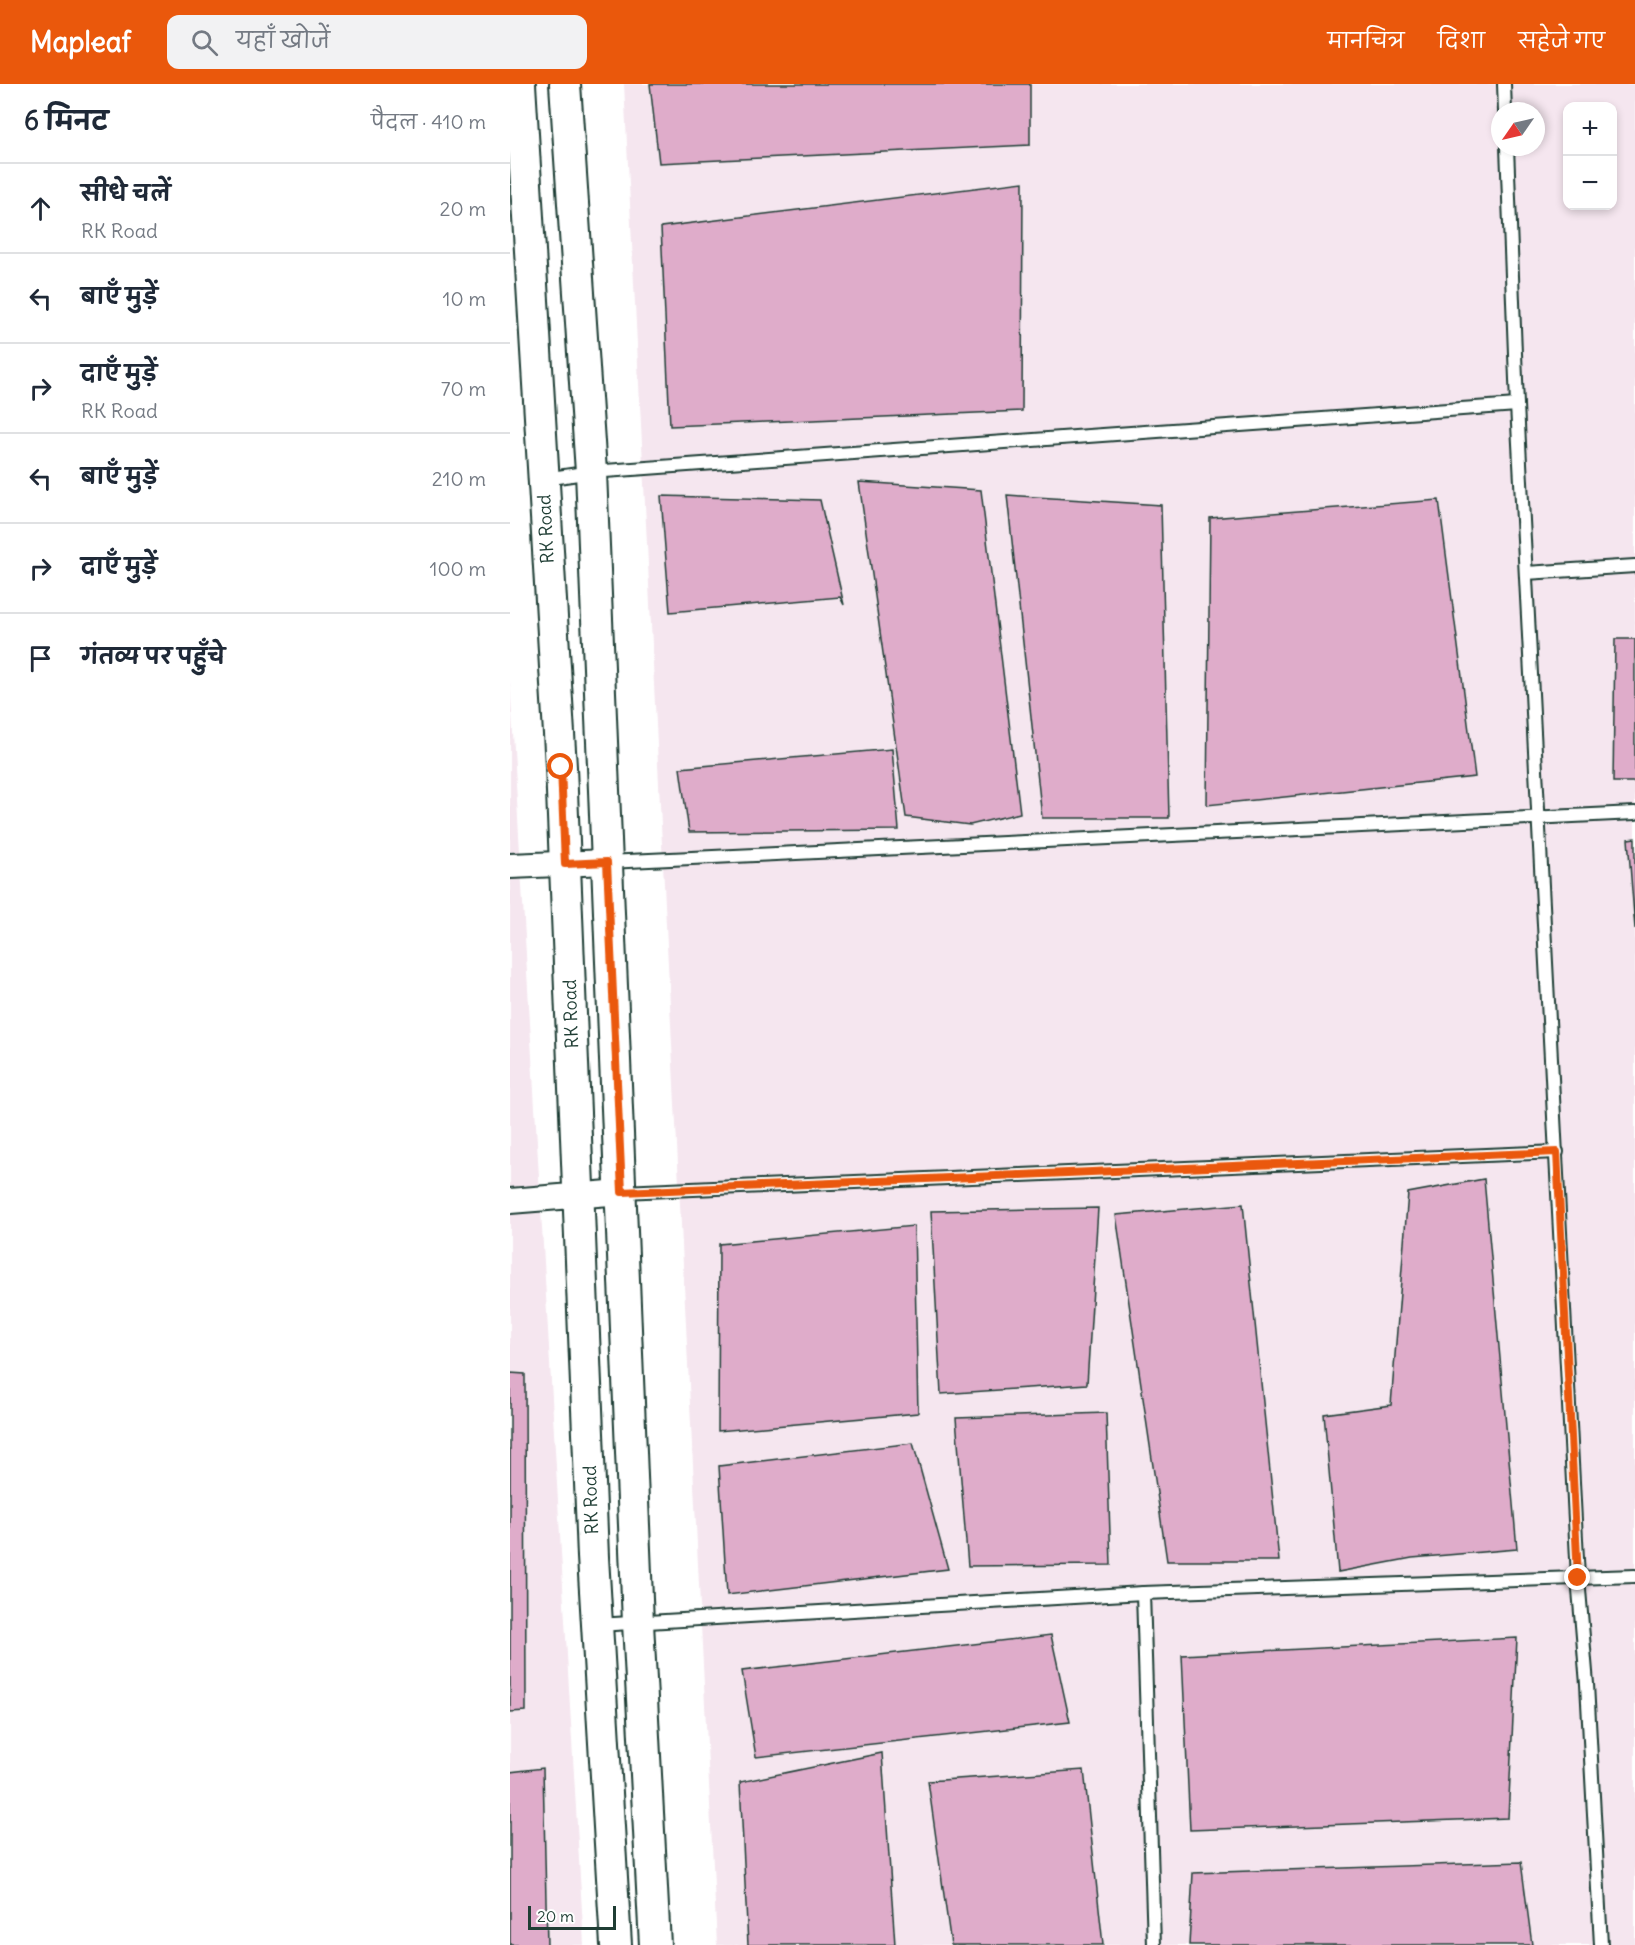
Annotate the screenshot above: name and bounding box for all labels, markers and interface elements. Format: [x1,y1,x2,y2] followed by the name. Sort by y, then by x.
[167,15,587,69] search box
[30,24,131,60] text: Mapleaf
[188,26,221,59] icon: search
[236,26,330,54] text: यहाँ खोजें
[1327,27,1405,54] text: मानचित्र
[1438,27,1485,54] text: दिशा
[1518,27,1605,54] text: सहेजे गए
[1491,102,1545,156] north arrow
[1563,102,1617,210] map controls
[1563,102,1617,156] button: +
[24,104,108,137] text: 6 मिनट
[371,109,486,134] text: पैदल · 410 m
[1563,156,1617,210] button: −
[81,179,171,207] text: सीधे चलें
[24,192,57,225] icon: ahead
[440,196,486,221] text: 20 m
[81,218,158,243] text: RK Road
[24,282,57,315] icon: left
[81,282,158,310] text: बाएँ मुड़ें
[443,286,486,311] text: 10 m
[81,359,157,387] text: दाएँ मुड़ें
[24,372,57,405] icon: right
[441,376,486,401] text: 70 m
[81,398,158,423] text: RK Road
[24,462,57,495] icon: left
[81,462,158,490] text: बाएँ मुड़ें
[432,466,486,491] text: 210 m
[532,494,559,564] street label: RK Road
[24,552,57,585] icon: right
[81,552,157,580] text: दाएँ मुड़ें
[429,556,486,581] text: 100 m
[24,642,57,675] icon: arrive
[81,642,225,670] text: गंतव्य पर पहुँचे
[547,753,573,779] route start
[558,979,583,1049] street label: RK Road
[578,1465,603,1535] street label: RK Road
[1564,1564,1590,1590] route end
[528,1903,616,1930] scale bar
[537,1906,574,1926] text: 20 m

